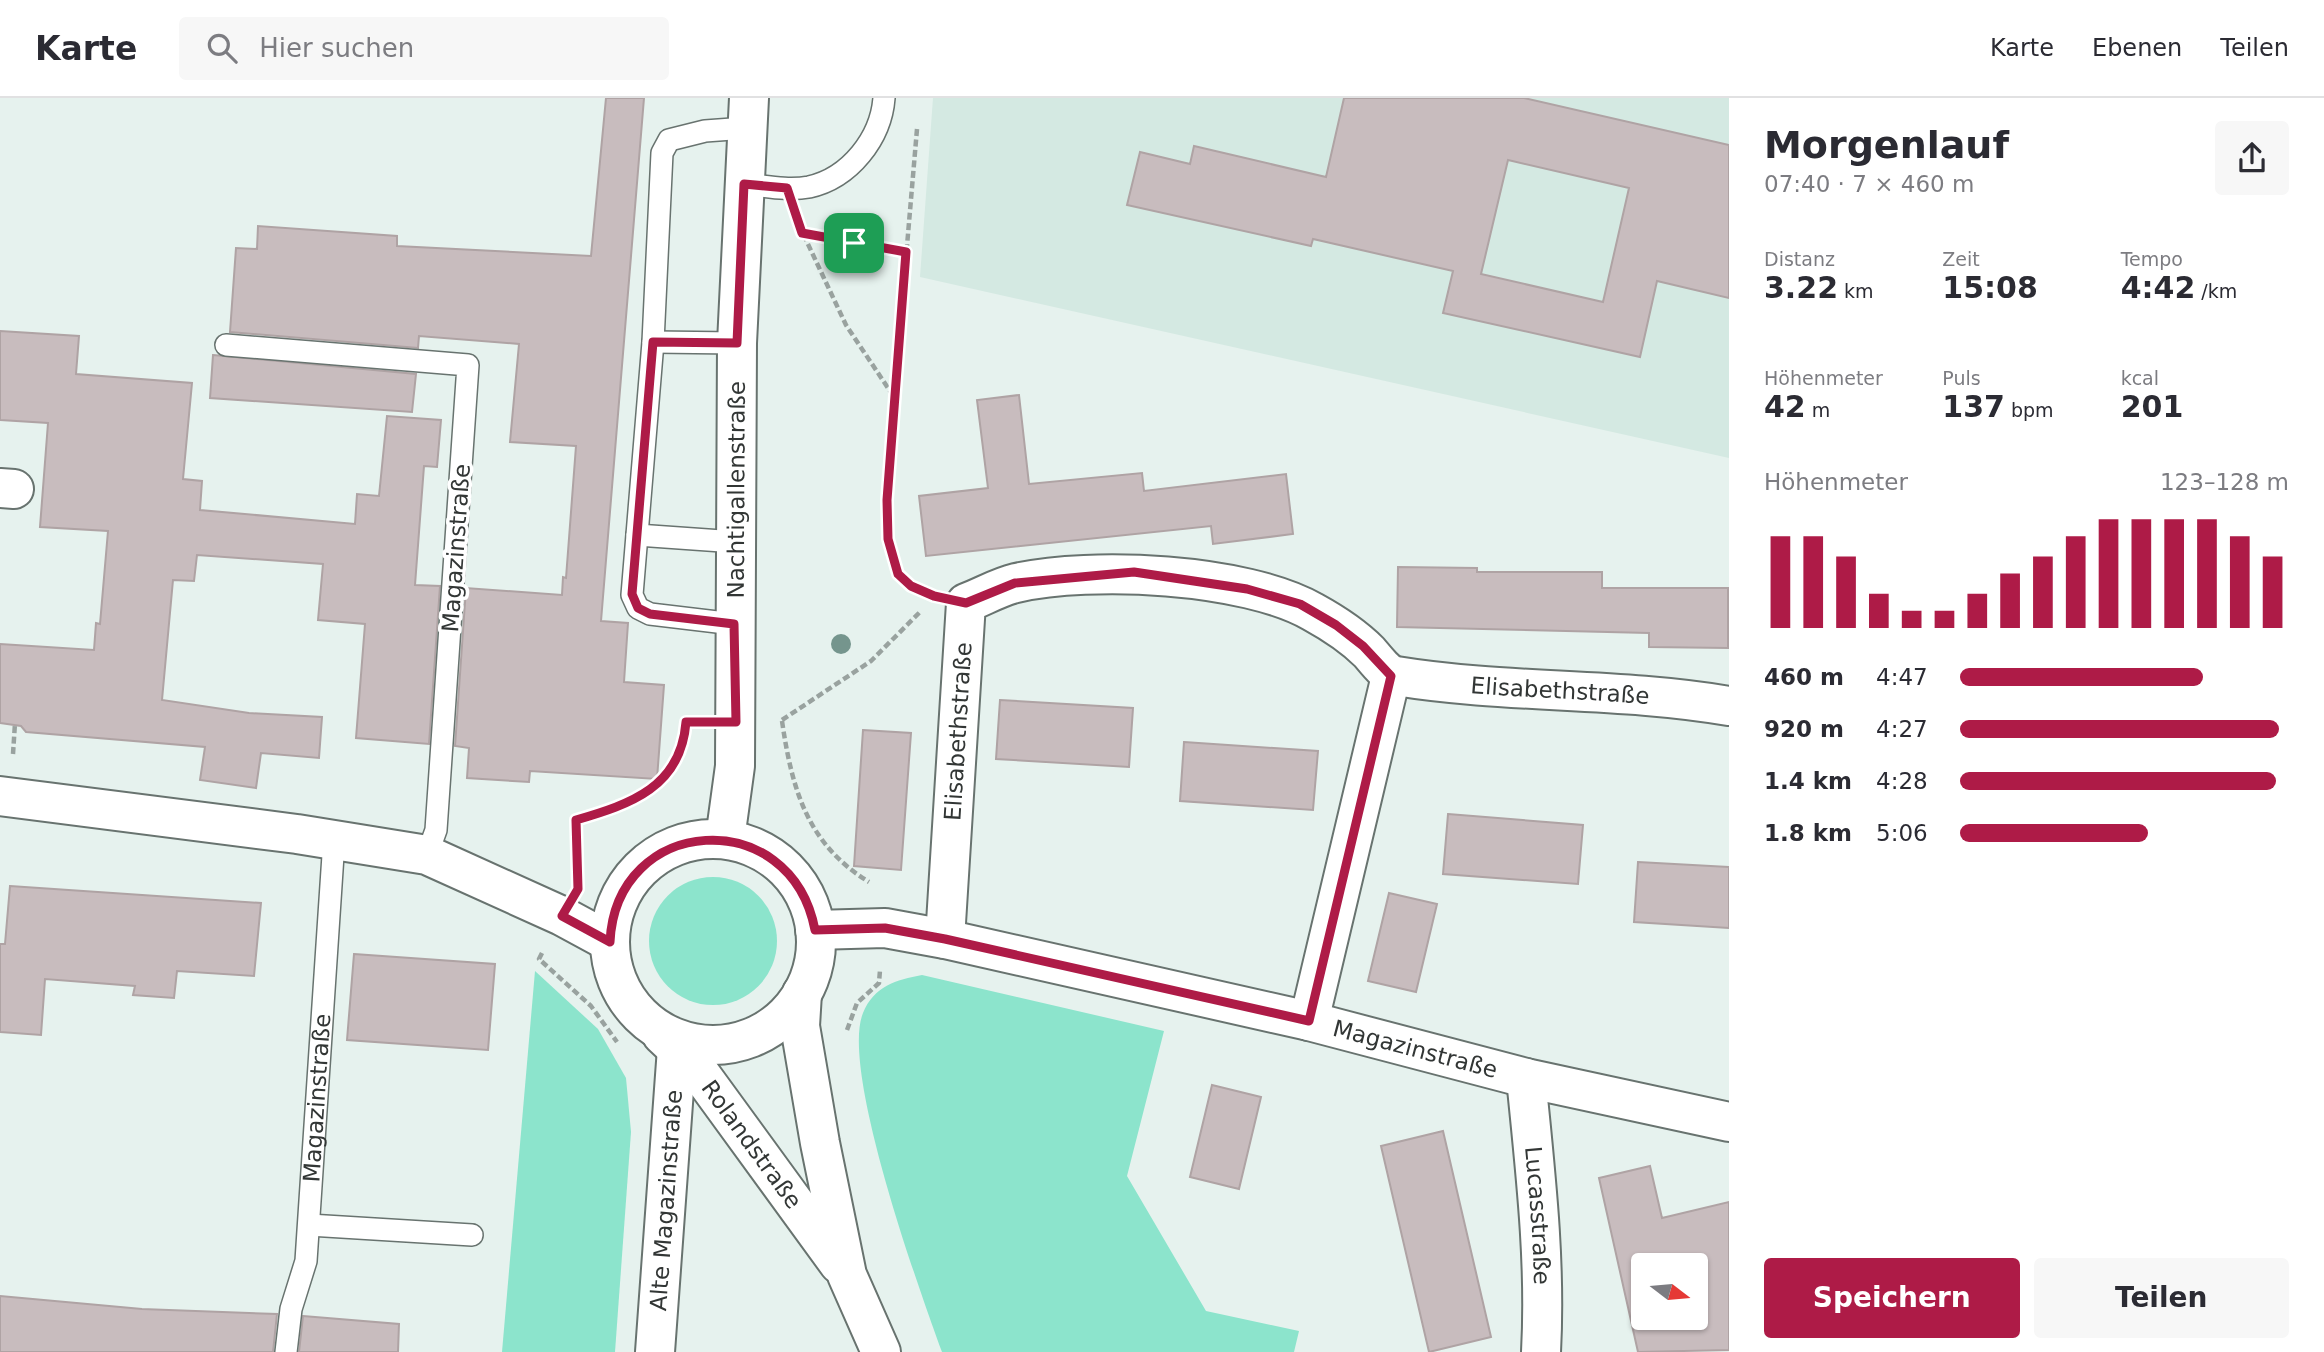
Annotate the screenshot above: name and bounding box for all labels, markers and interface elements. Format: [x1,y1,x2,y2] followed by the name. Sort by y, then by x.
[179,17,669,80] search box
[35,29,137,68] text: Karte
[203,29,241,67] icon: search
[259,33,414,63] text: Hier suchen
[1990,34,2054,62] text: Karte
[2092,34,2182,62] text: Ebenen
[2220,34,2289,62] text: Teilen
[2215,121,2289,195] button: share
[1764,123,2009,167] text: Morgenlauf
[1764,171,1974,197] text: 07:40 · 7 × 460 m
[824,213,884,273] pin
[835,224,873,262] icon: arrive
[1764,248,1835,270] text: Distanz
[1942,248,1980,270] text: Zeit
[2121,248,2183,270] text: Tempo
[1764,270,1838,305] text: 3.22
[1942,270,2038,305] text: 15:08
[2121,270,2195,305] text: 4:42
[1838,280,1874,302] text: km
[2195,280,2237,302] text: /km
[1764,367,1883,389] text: Höhenmeter
[1942,367,1981,389] text: Puls
[2121,367,2159,389] text: kcal
[723,381,750,598] street label: Nachtigallenstraße
[1764,389,1806,424] text: 42
[1942,389,2005,424] text: 137
[2121,389,2183,424] text: 201
[1806,399,1830,421] text: m
[2005,399,2054,421] text: bpm
[437,463,475,633] street label: Magazinstraße
[1764,469,1908,495] text: Höhenmeter
[2160,469,2289,495] text: 123–128 m
[939,641,977,822] street label: Elisabethstraße
[1764,664,1844,690] text: 460 m
[1876,664,1928,690] text: 4:47
[1470,672,1650,709] street label: Elisabethstraße
[1764,716,1844,742] text: 920 m
[1876,716,1928,742] text: 4:27
[1764,768,1852,794] text: 1.4 km
[1876,768,1928,794] text: 4:28
[1764,820,1852,846] text: 1.8 km
[1876,820,1928,846] text: 5:06
[298,1013,335,1183] street label: Magazinstraße
[1330,1015,1500,1083] street label: Magazinstraße
[697,1075,807,1213] street label: Rolandstraße
[645,1089,687,1312] street label: Alte Magazinstraße
[1520,1145,1555,1285] street label: Lucasstraße
[1631,1253,1708,1330] north arrow
[1631,1253,1708,1330] map controls
[1764,1258,2020,1338] button: Speichern
[2034,1258,2289,1338] button: Teilen

